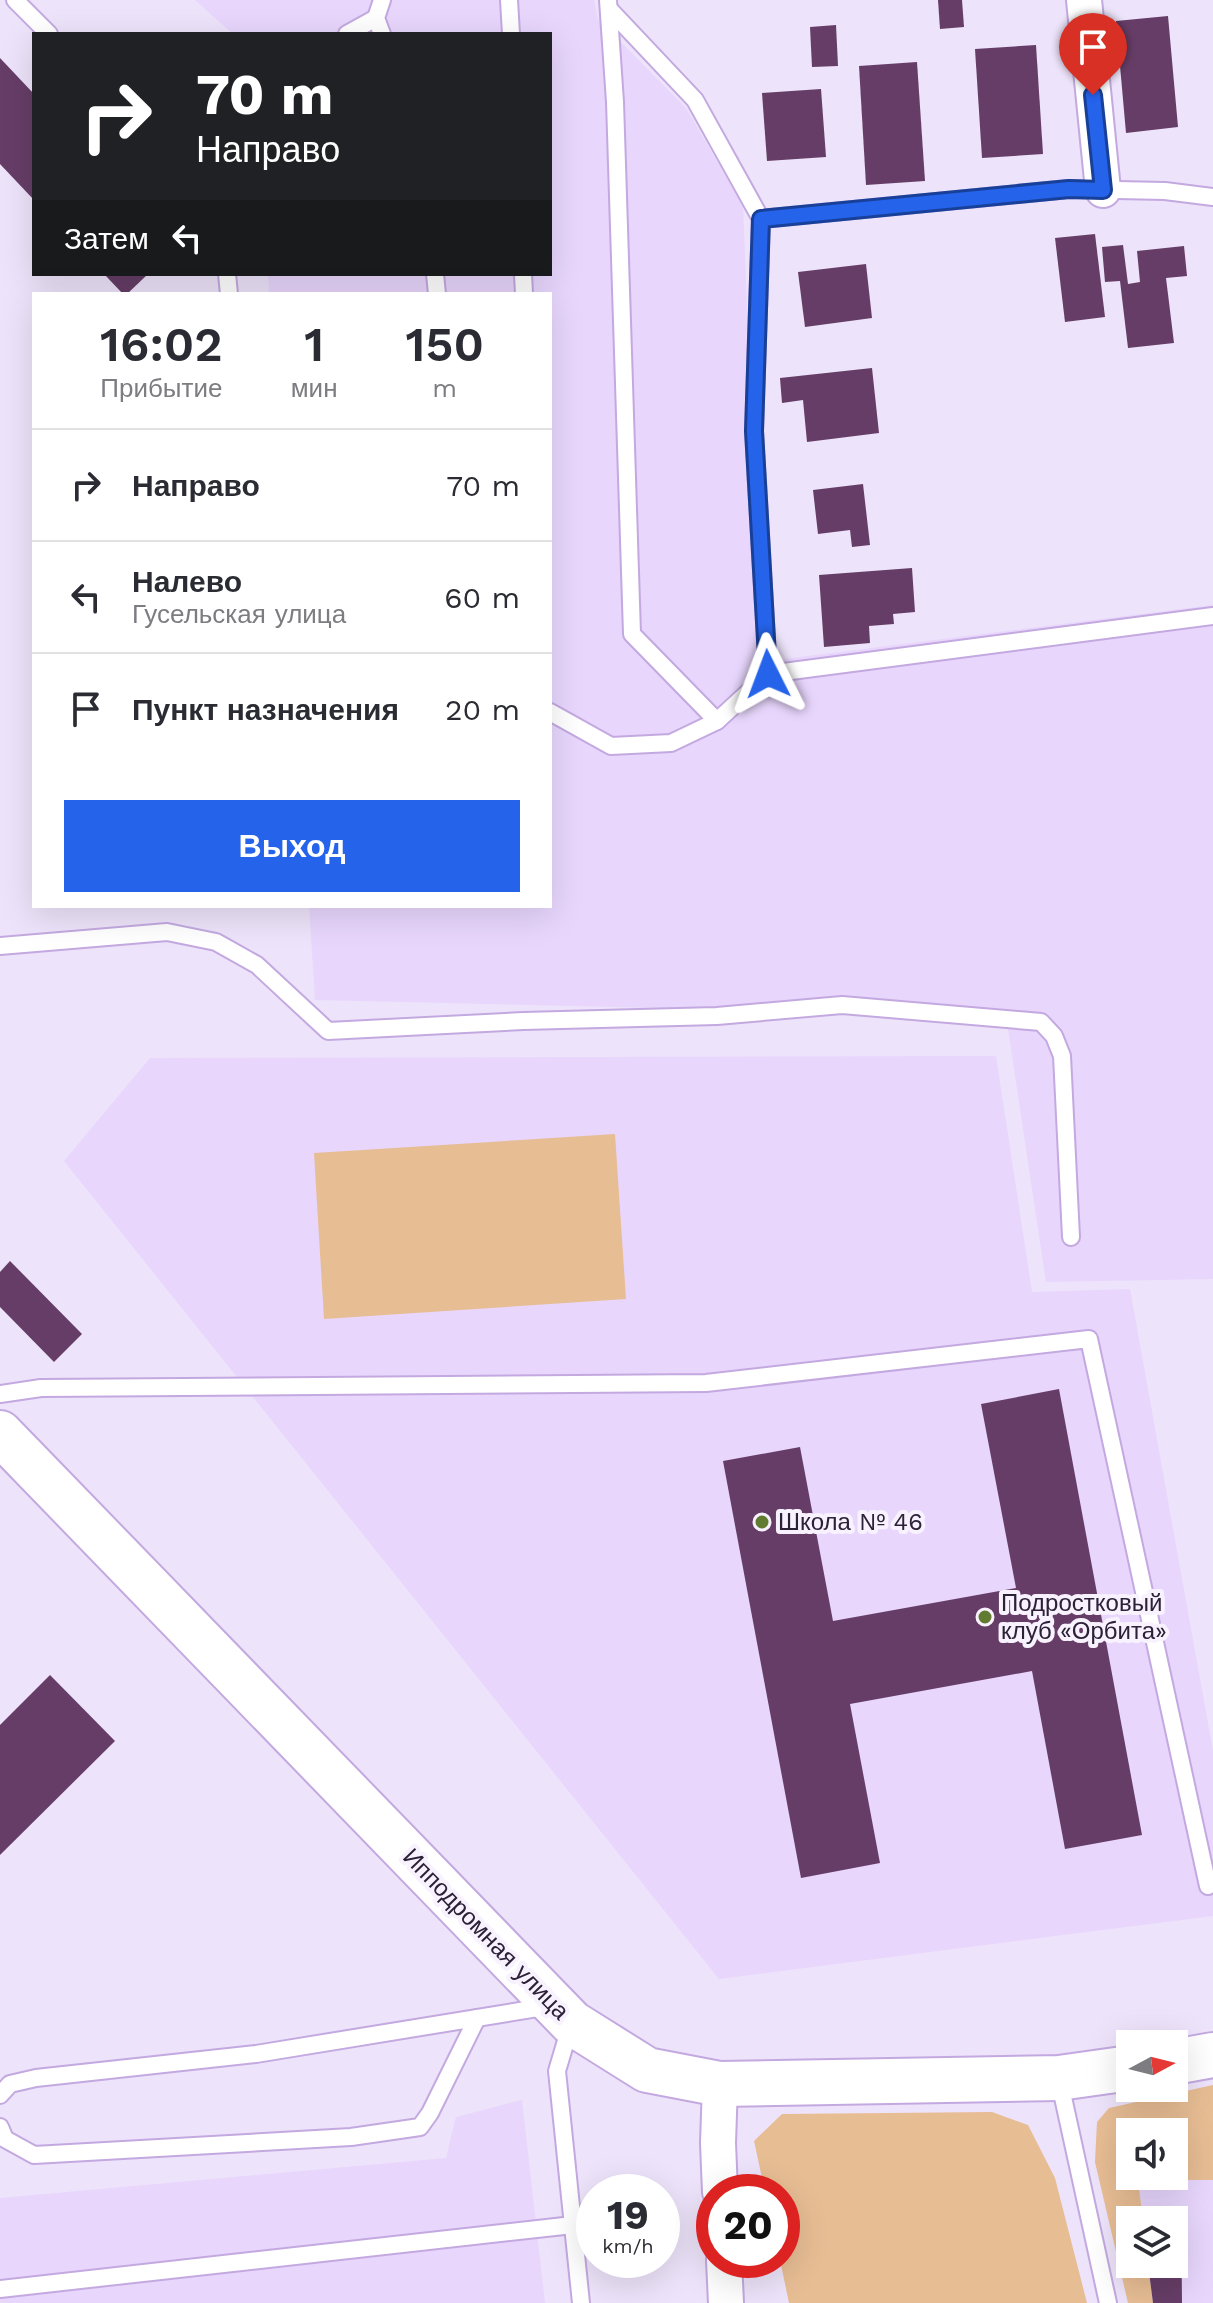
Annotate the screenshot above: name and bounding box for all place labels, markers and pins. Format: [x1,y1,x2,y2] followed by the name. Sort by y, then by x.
[1059,13,1127,95] pin
[778,1508,923,1536] place label: Школа № 46
[753,1513,771,1531] marker: Школа № 46
[1001,1589,1167,1645] place label: Подростковый клуб «Орбита»
[976,1608,994,1626] marker: Подростковый клуб «Орбита»

